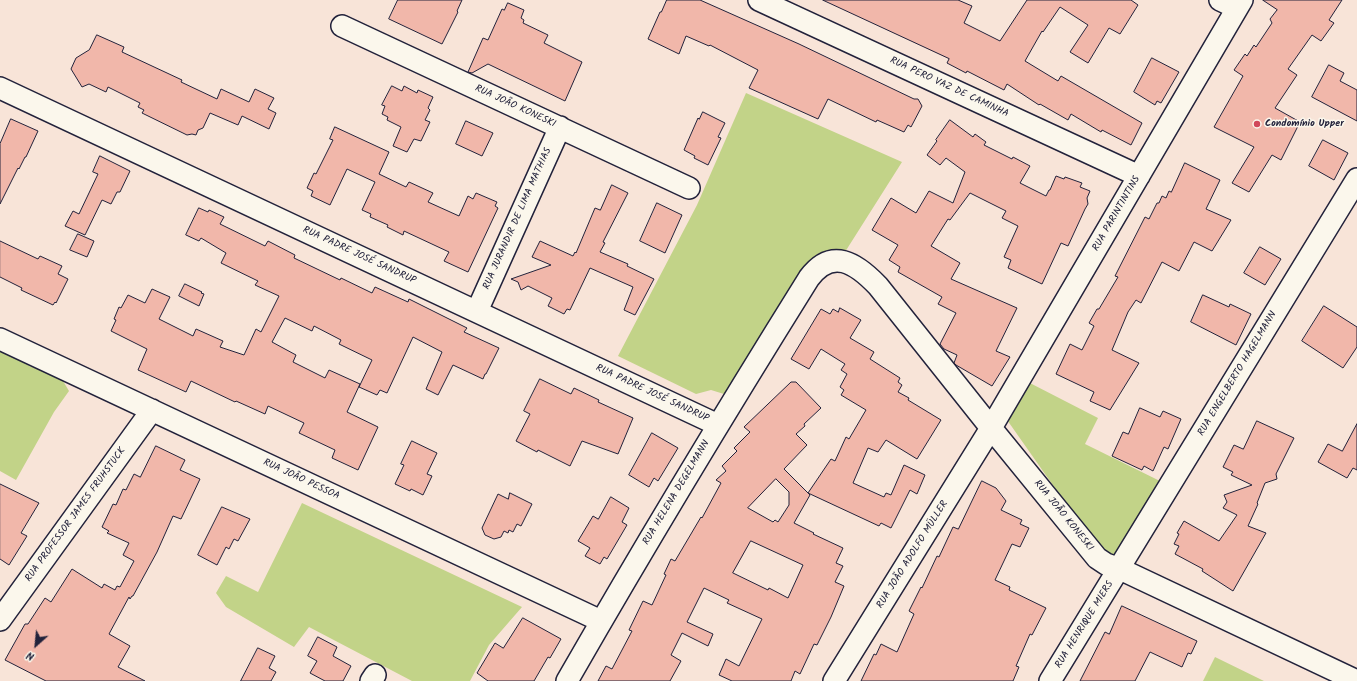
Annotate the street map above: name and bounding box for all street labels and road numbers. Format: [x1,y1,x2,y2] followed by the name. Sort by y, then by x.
[888,55,1010,121] street label: RUA PERO VAZ DE CAMINHA
[473,83,557,131] street label: RUA JOÃO KONESKI
[481,146,555,292] street label: RUA JURANDIR DE LIMA MATHIAS
[1091,174,1143,254] street label: RUA PARINTINTINS
[301,224,417,288] street label: RUA PADRE JOSÉ SANDRUP
[1196,310,1280,438] street label: RUA ENGELBERTO HAGELMANN
[594,362,710,426] street label: RUA PADRE JOSÉ SANDRUP
[641,439,713,547] street label: RUA HELENA DEGELMANN
[23,445,129,585] street label: RUA PROFESSOR JAMES FRUHSTUCK
[261,457,341,503] street label: RUA JOÃO PESSOA
[1031,478,1095,554] street label: RUA JOÃO KONESKI
[875,499,951,611] street label: RUA JOÃO ADOLFO MÜLLER
[1053,579,1117,671] street label: RUA HENRIQUE MIERS

